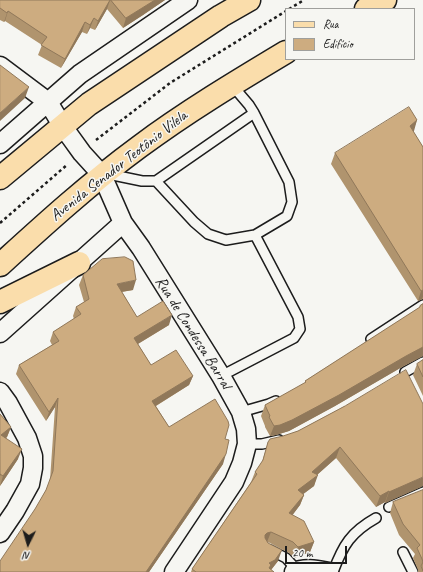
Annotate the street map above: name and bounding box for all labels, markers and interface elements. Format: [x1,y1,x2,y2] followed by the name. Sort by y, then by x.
[285,8,415,60] legend
[323,16,338,32] text: Rua
[323,36,353,52] text: Edifício
[47,107,191,225] street label: Avenida Senador Teotônio Vilela
[151,273,235,393] street label: Rua de Condessa Barral
[8,524,48,564] north arrow
[287,538,349,564] scale bar
[292,545,312,561] text: 20 m
[23,549,31,563] text: N

